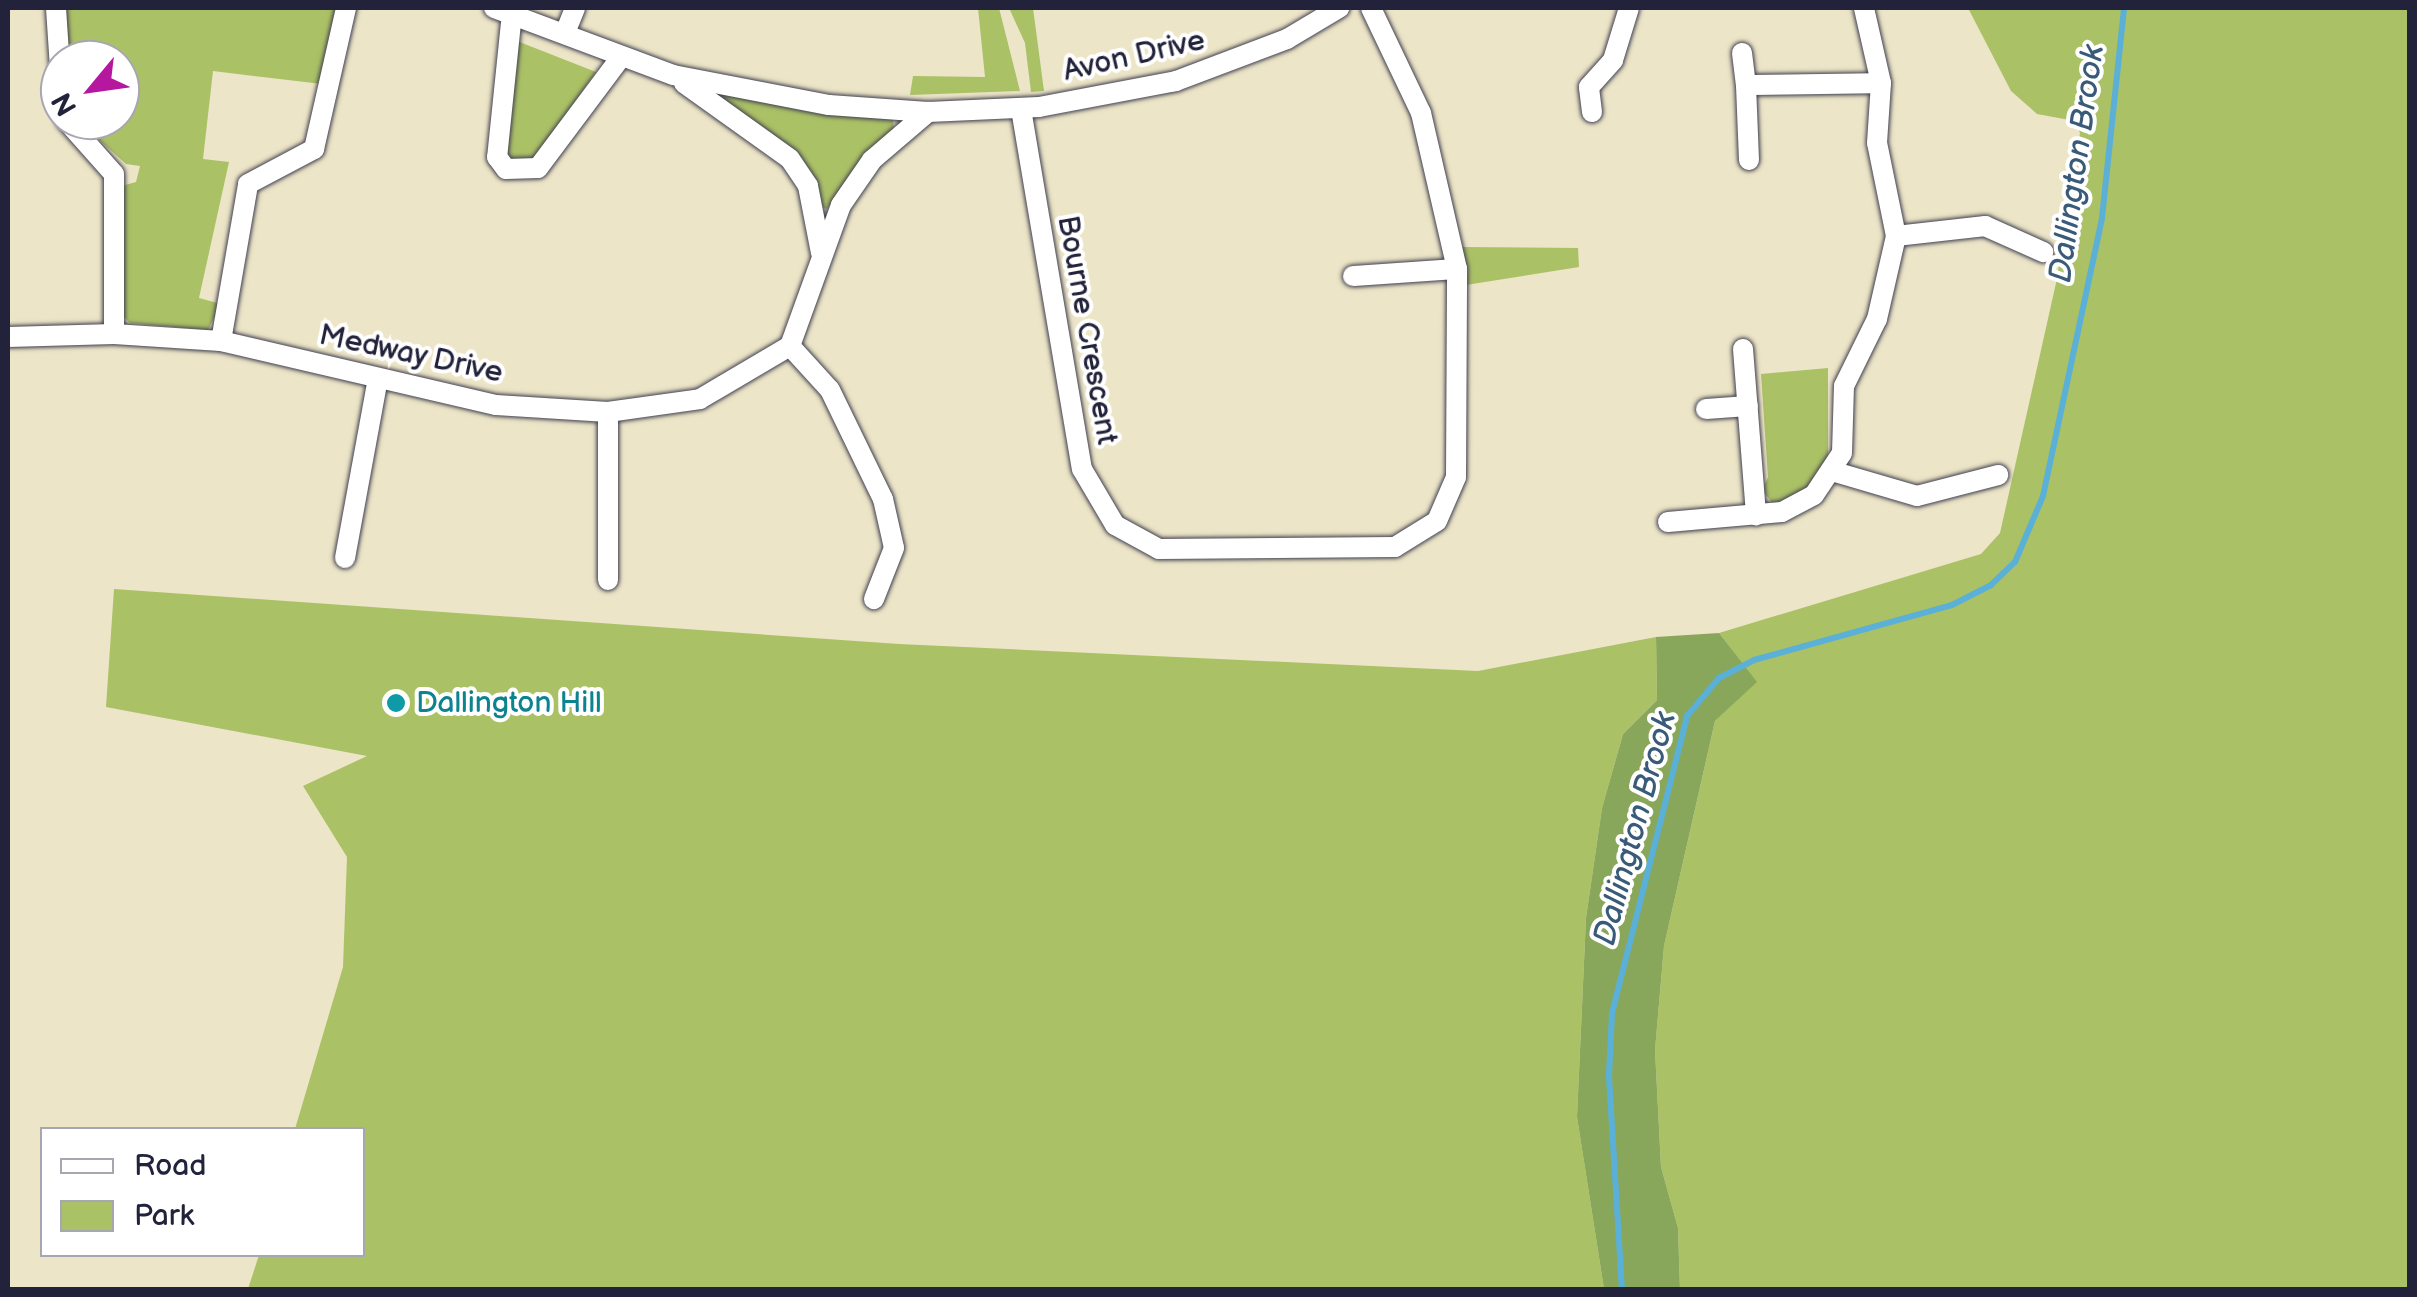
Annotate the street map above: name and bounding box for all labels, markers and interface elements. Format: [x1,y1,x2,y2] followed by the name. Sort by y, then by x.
[1060,22,1208,90] street label: Avon Drive
[40,40,140,140] north arrow
[2042,43,2114,285] water label: Dallington Brook
[46,87,85,121] text: N
[1049,213,1125,447] street label: Bourne Crescent
[315,317,507,391] street label: Medway Drive
[416,685,602,721] place label: Dallington Hill
[385,692,407,714] marker: Dallington Hill
[1586,708,1686,950] water label: Dallington Brook
[40,1127,365,1257] legend
[134,1148,207,1184] text: Road
[134,1198,194,1234] text: Park

